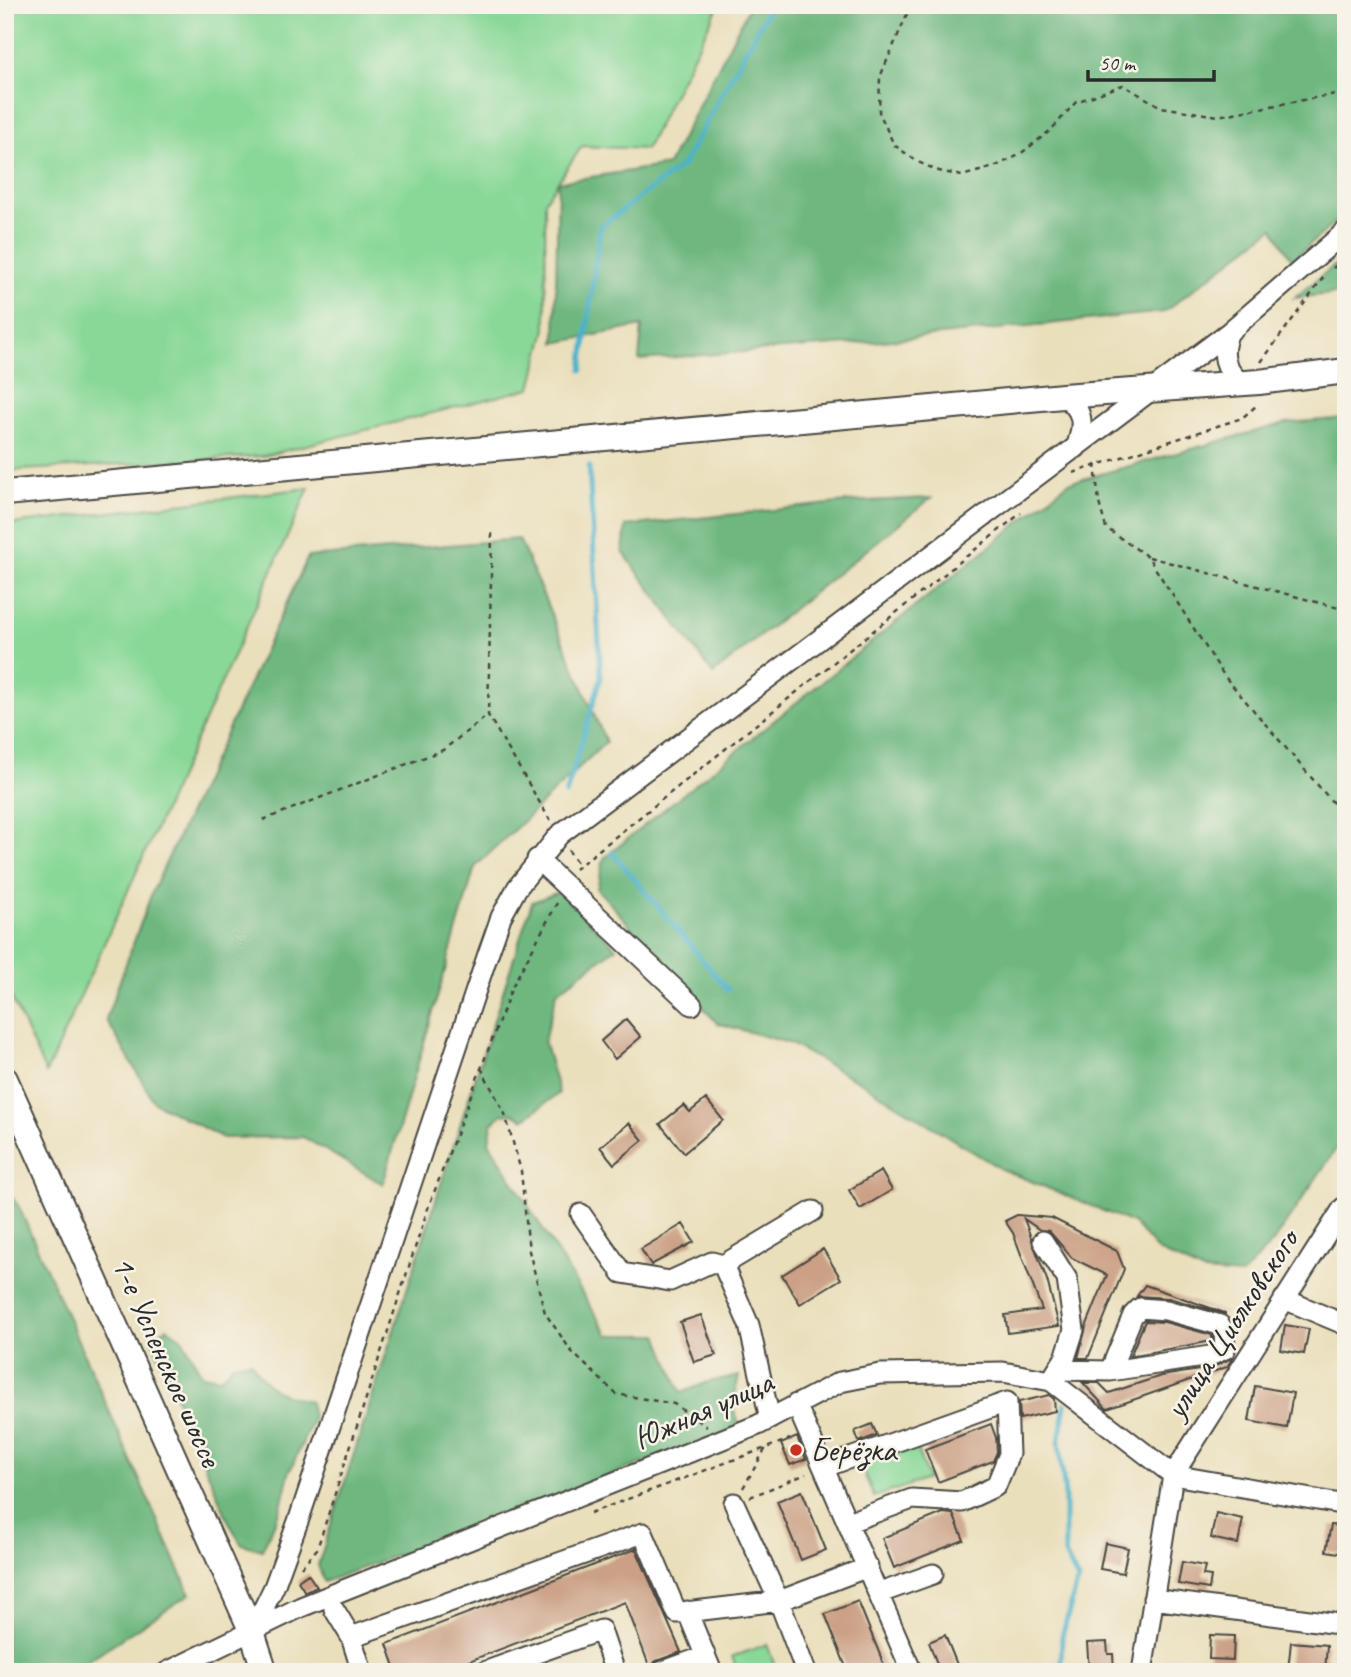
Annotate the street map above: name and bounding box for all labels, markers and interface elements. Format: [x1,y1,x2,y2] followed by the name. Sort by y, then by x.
[1088,38,1214,82] scale bar
[1099,50,1137,76] text: 50 m
[1153,1219,1310,1428] street label: улица Циолковского
[102,1249,233,1475] street label: 1-е Успенское шоссе
[627,1360,781,1459] street label: Южная улица
[810,1429,899,1471] place label: Берёзка
[788,1442,804,1458] marker: Берёзка

